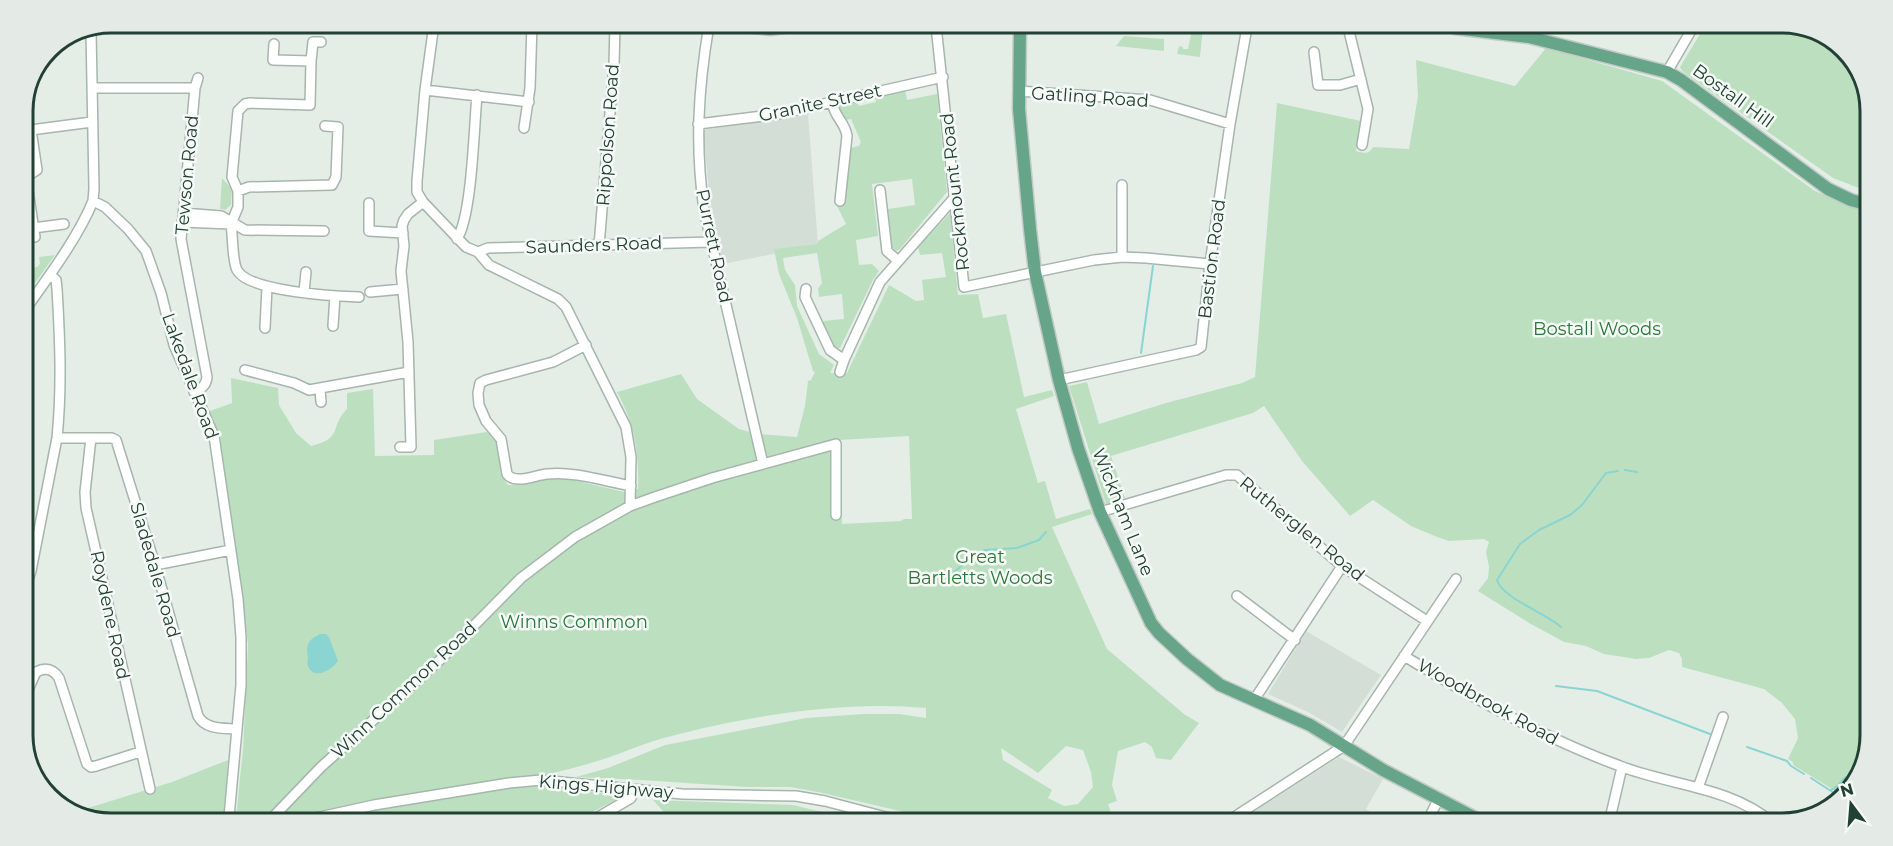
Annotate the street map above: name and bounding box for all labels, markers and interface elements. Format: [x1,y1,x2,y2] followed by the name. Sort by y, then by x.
[1688,59,1778,133] street label: Bostall Hill
[592,63,624,207] street label: Rippolson Road
[757,79,883,127] street label: Granite Street
[1030,82,1150,112] street label: Gatling Road
[936,112,974,272] street label: Rockmount Road
[171,114,203,236] street label: Tewson Road
[691,187,737,305] street label: Purrett Road
[1194,198,1230,320] street label: Bastion Road
[525,232,663,258] street label: Saunders Road
[157,310,223,442] street label: Lakedale Road
[1533,318,1661,340] park label: Bostall Woods
[1087,445,1159,579] street label: Wickham Lane
[1235,472,1369,586] street label: Rutherglen Road
[125,500,185,640] street label: Sladedale Road
[907,546,1053,589] park label: Great Bartletts Woods
[86,548,134,682] street label: Roydene Road
[500,611,648,633] park label: Winns Common
[327,617,481,763] street label: Winn Common Road
[1414,654,1562,750] street label: Woodbrook Road
[538,770,674,804] street label: Kings Highway
[1821,774,1881,834] north arrow
[1838,779,1856,801] text: N

